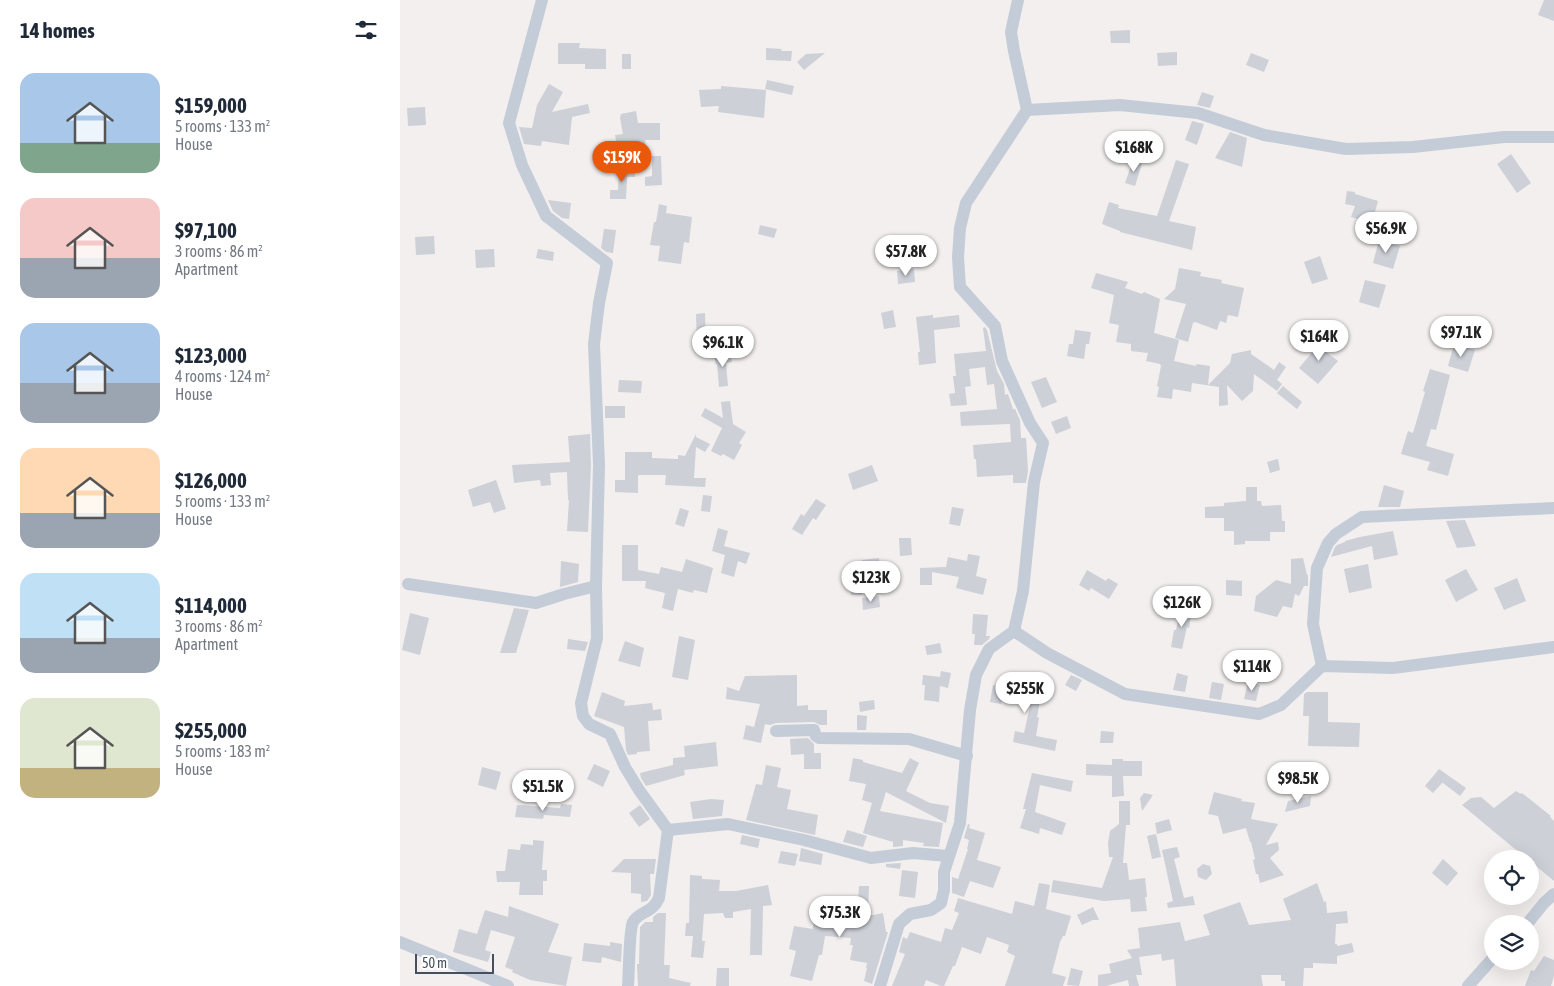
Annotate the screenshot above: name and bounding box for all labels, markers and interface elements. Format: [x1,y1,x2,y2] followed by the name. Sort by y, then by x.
[352,16,380,44] icon: filters
[20,18,95,42] text: 14 homes
[60,93,120,153] icon: home
[175,93,247,117] text: $159,000
[175,117,270,135] text: 5 rooms · 133 m²
[1099,130,1169,173] pin: $168K
[175,135,212,153] text: House
[1115,138,1153,156] text: $168K
[587,140,657,183] pin: $159K
[603,148,641,166] text: $159K
[1345,212,1427,254] pin: $56.9K
[60,218,120,278] icon: home
[175,218,237,242] text: $97,100
[1366,219,1406,237] text: $56.9K
[865,234,947,277] pin: $57.8K
[175,242,263,260] text: 3 rooms · 86 m²
[886,242,926,260] text: $57.8K
[175,260,238,278] text: Apartment
[1420,316,1502,358] pin: $97.1K
[1284,320,1354,362] pin: $164K
[1441,323,1481,341] text: $97.1K
[682,326,764,368] pin: $96.1K
[1300,327,1338,345] text: $164K
[703,333,743,351] text: $96.1K
[60,343,120,403] icon: home
[175,343,247,367] text: $123,000
[175,367,270,385] text: 4 rooms · 124 m²
[175,385,212,403] text: House
[60,468,120,528] icon: home
[175,468,247,492] text: $126,000
[175,492,270,510] text: 5 rooms · 133 m²
[175,510,212,528] text: House
[836,560,906,603] pin: $123K
[852,568,890,586] text: $123K
[1147,586,1217,628] pin: $126K
[60,593,120,653] icon: home
[175,593,247,617] text: $114,000
[1163,593,1201,611] text: $126K
[175,617,263,635] text: 3 rooms · 86 m²
[175,635,238,653] text: Apartment
[1217,650,1287,692] pin: $114K
[1233,657,1271,675] text: $114K
[990,672,1060,714] pin: $255K
[1006,679,1044,697] text: $255K
[60,718,120,778] icon: home
[175,718,247,742] text: $255,000
[175,742,270,760] text: 5 rooms · 183 m²
[175,760,212,778] text: House
[1257,762,1339,804] pin: $98.5K
[1278,769,1318,787] text: $98.5K
[502,770,584,812] pin: $51.5K
[523,777,563,795] text: $51.5K
[1484,850,1539,970] map controls
[1484,850,1539,905] button: locate
[799,896,881,938] pin: $75.3K
[820,903,860,921] text: $75.3K
[1484,915,1539,970] button: layers
[415,951,494,974] scale bar
[422,955,447,971] text: 50 m

